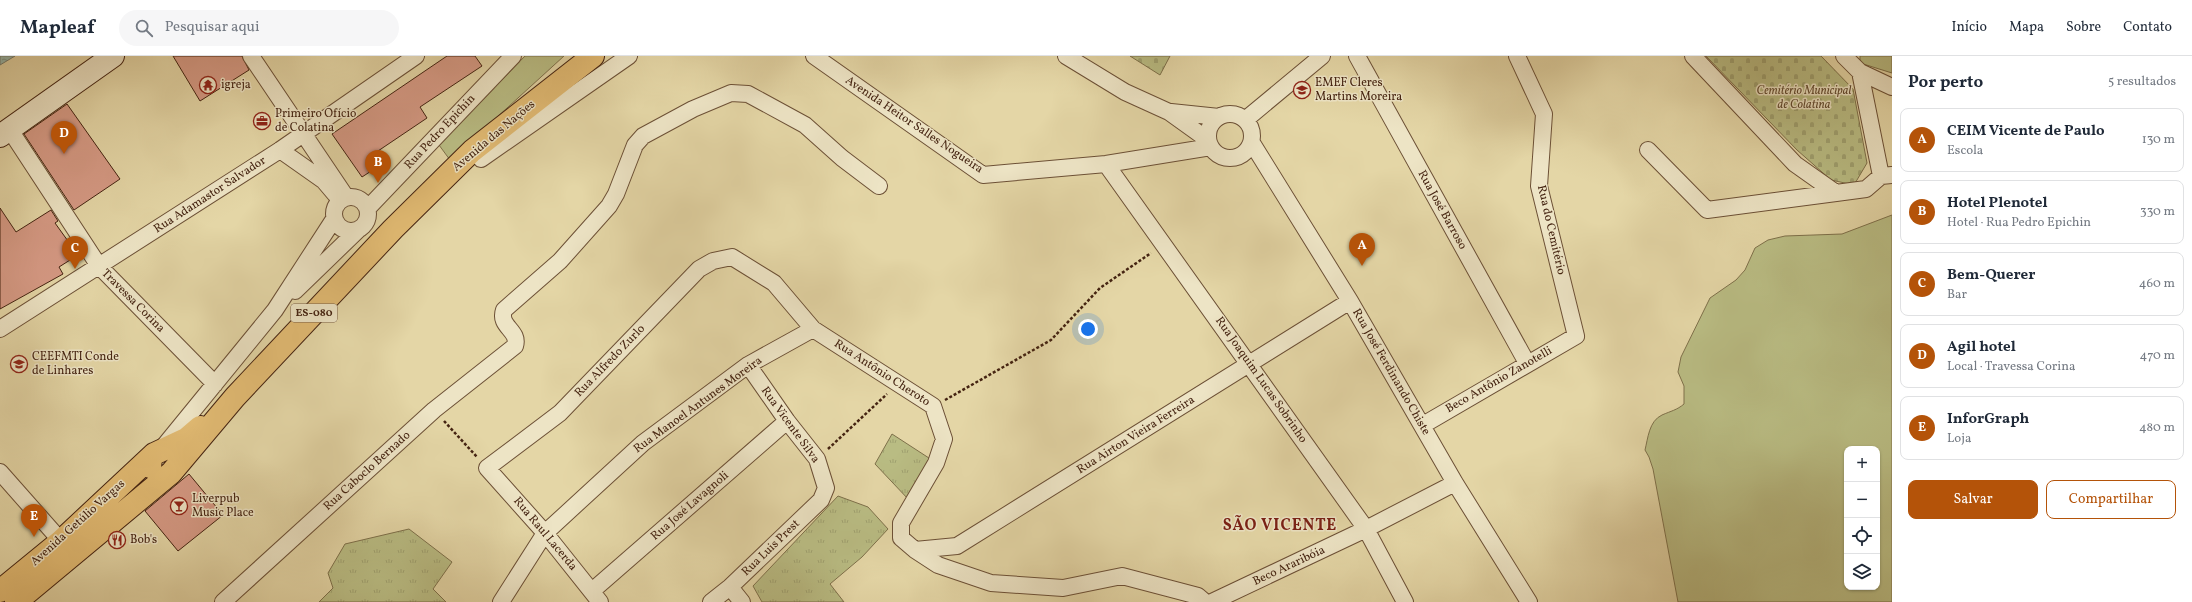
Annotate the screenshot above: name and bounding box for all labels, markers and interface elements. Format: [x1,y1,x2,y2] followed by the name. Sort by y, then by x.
[119,10,399,46] search box
[20,15,95,41] text: Mapleaf
[133,17,155,39] icon: search
[165,17,260,38] text: Pesquisar aqui
[1951,18,1987,37] text: Início
[2009,18,2044,37] text: Mapa
[2066,18,2101,37] text: Sobre
[2123,18,2172,37] text: Contato
[1908,71,1983,94] text: Por perto
[842,73,986,177] street label: Avenida Heitor Salles Nogueira
[2108,73,2176,91] text: 5 resultados
[198,75,218,95] temple icon: igreja
[1315,75,1402,105] place label: EMEF Cleres Martins Moreira
[221,77,251,93] place label: igreja
[1292,80,1312,100] school or university icon: EMEF Cleres Martins Moreira
[1757,83,1851,113] park label: Cemitério Municipal de Colatina
[401,91,479,173] street label: Rua Pedro Epichin
[449,97,539,175] street label: Avenida das Nações
[275,106,356,136] place label: Primeiro Ofício de Colatina
[252,111,272,131] office icon: Primeiro Ofício de Colatina
[51,121,77,154] pin: D
[1947,121,2105,142] text: CEIM Vicente de Paulo
[1917,131,1927,149] text: A
[2142,131,2175,149] text: 130 m
[1947,142,1983,160] text: Escola
[365,150,391,183] pin: B
[151,153,269,237] street label: Rua Adamastor Salvador
[1414,167,1470,253] street label: Rua José Barroso
[1533,184,1569,276] street label: Rua do Cemitério
[1947,193,2048,214] text: Hotel Plenotel
[1918,203,1926,221] text: B
[2140,203,2175,221] text: 330 m
[1947,214,2091,232] text: Hotel · Rua Pedro Epichin
[1349,233,1375,266] pin: A
[62,236,88,269] pin: C
[1947,265,2035,286] text: Bem-Querer
[98,266,168,336] street label: Travessa Corina
[1918,275,1926,293] text: C
[2139,275,2175,293] text: 460 m
[1947,286,1967,304] text: Bar
[291,304,337,322] road number: ES-080
[1348,306,1434,438] street label: Rua José Ferdinando Chiste
[1211,314,1311,446] street label: Rua Joaquim Lucas Sobrinho
[1078,319,1098,339] your location
[571,321,649,401] street label: Rua Alfredo Zurlo
[831,336,933,410] street label: Rua Antônio Cheroto
[1947,337,2016,358] text: Agil hotel
[1443,343,1556,417] street label: Beco Antônio Zanotelli
[1917,347,1927,365] text: D
[2140,347,2175,365] text: 470 m
[32,349,119,379] place label: CEEFMTI Conde de Linhares
[630,353,766,457] street label: Rua Manoel Antunes Moreira
[9,354,29,374] school or university icon: CEEFMTI Conde de Linhares
[1947,358,2075,376] text: Local · Travessa Corina
[757,384,823,466] street label: Rua Vicente Silva
[1074,392,1198,478] street label: Rua Airton Vieira Ferreira
[1947,409,2029,430] text: InforGraph
[1918,419,1926,437] text: E
[2139,419,2175,437] text: 480 m
[320,428,414,514] street label: Rua Caboclo Bernado
[1947,430,1971,448] text: Loja
[1844,446,1880,590] map controls
[1844,446,1880,482] button: +
[648,467,733,544] street label: Rua José Lavagnoli
[27,476,129,570] street label: Avenida Getúlio Vargas
[1908,480,2038,519] button: Salvar
[2046,480,2176,519] button: Compartilhar
[1844,482,1880,518] button: −
[192,491,254,521] place label: Liverpub Music Place
[509,494,581,574] street label: Rua Raul Lacerda
[169,496,189,516] bar icon: Liverpub Music Place
[21,504,47,537] pin: E
[1223,514,1337,537] district label: SÃO VICENTE
[738,516,804,580] street label: Rua Luis Prest
[1844,518,1880,554] button: locate
[107,530,127,550] restaurant icon: Bob's
[130,532,157,548] place label: Bob's
[1250,542,1328,590] street label: Beco Araribóia
[1844,554,1880,590] button: layers

